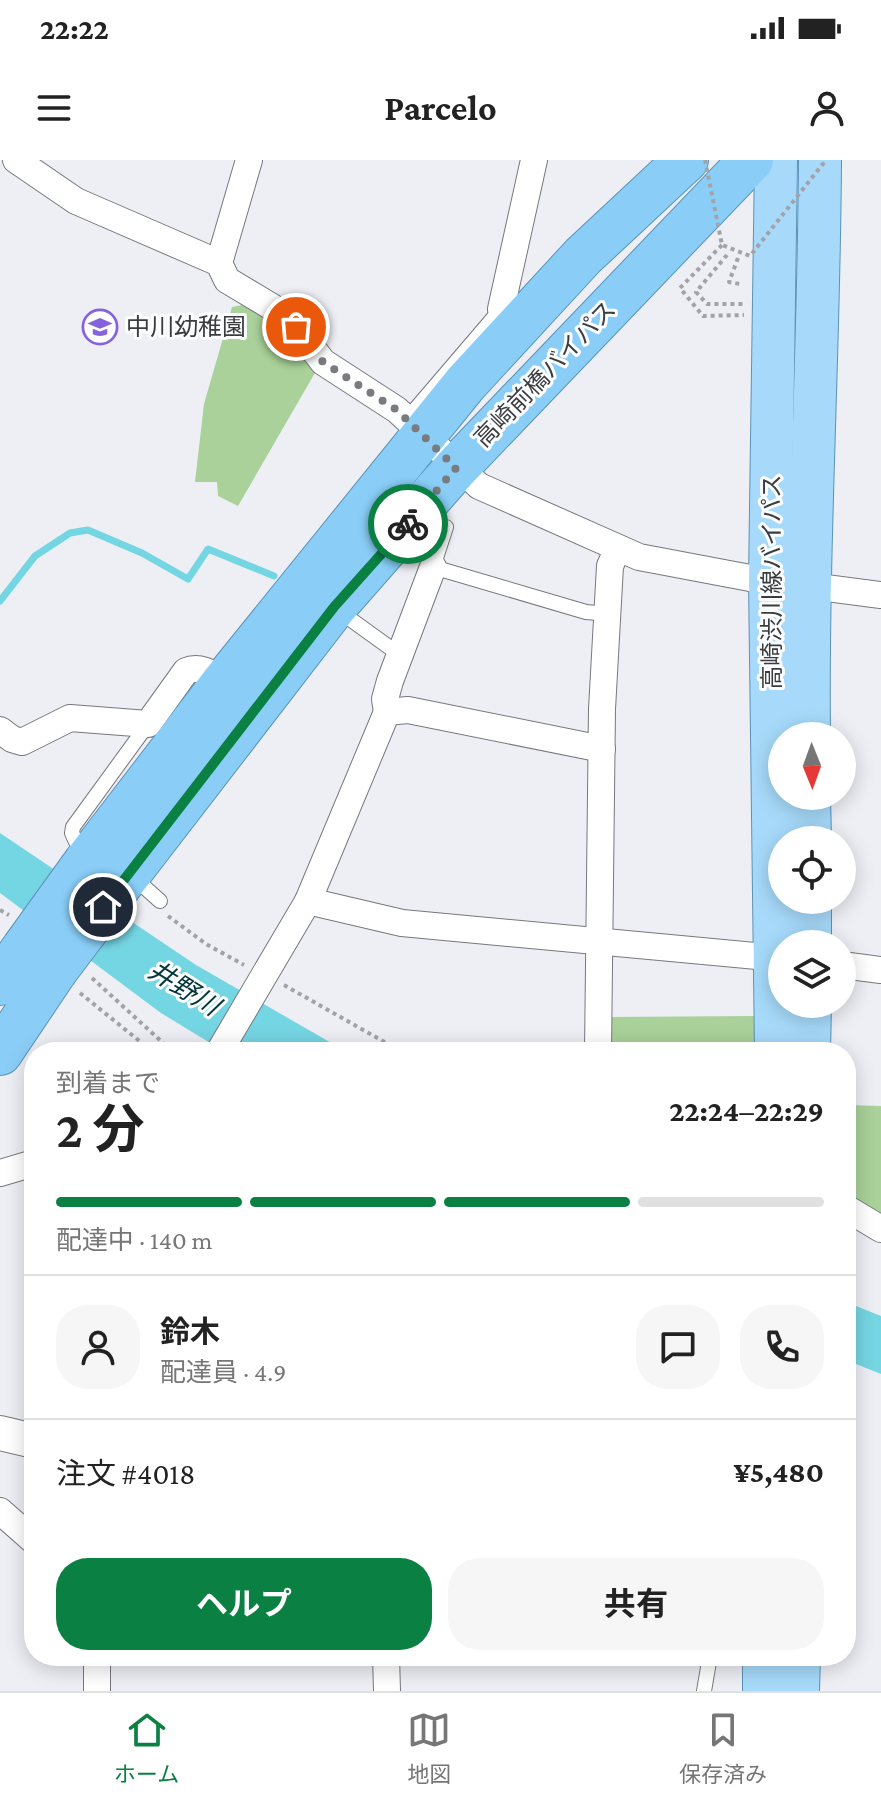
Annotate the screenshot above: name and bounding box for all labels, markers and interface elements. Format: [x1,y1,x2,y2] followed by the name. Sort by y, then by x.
[40,12,109,45] text: 22:22
[32,86,76,130] icon: menu
[805,86,849,130] icon: person
[384,88,497,128] text: Parcelo
[262,293,330,361] pin
[468,295,621,452] street label: 高崎前橋バイパス
[274,305,318,349] icon: bag
[81,308,119,346] school or university icon: 中川幼稚園
[126,313,246,340] place label: 中川幼稚園
[758,474,785,690] street label: 高崎渋川線バイパス
[368,484,448,564] courier
[386,502,430,546] icon: bike
[768,722,856,810] north arrow
[768,722,856,1018] map controls
[768,826,856,914] button: locate
[69,873,137,941] pin
[81,885,125,929] icon: home
[768,930,856,1018] button: layers
[143,955,227,1023] water label: 井野川
[56,1069,160,1098] text: 到着まで
[669,1094,824,1127] text: 22:24–22:29
[56,1100,145,1158] text: 2 分
[56,1226,212,1255] text: 配達中 · 140 m
[56,1305,140,1389] button: person
[636,1305,720,1389] button: chat
[740,1305,824,1389] button: phone
[160,1315,220,1348] text: 鈴木
[160,1358,286,1387] text: 配達員 · 4.9
[733,1455,824,1488] text: ¥5,480
[56,1457,195,1490] text: 注文 #4018
[56,1558,432,1650] button: ヘルプ
[448,1558,824,1650] button: 共有
[114,1708,179,1788] tab: ホーム
[407,1708,451,1788] tab: 地図
[679,1708,767,1788] tab: 保存済み

